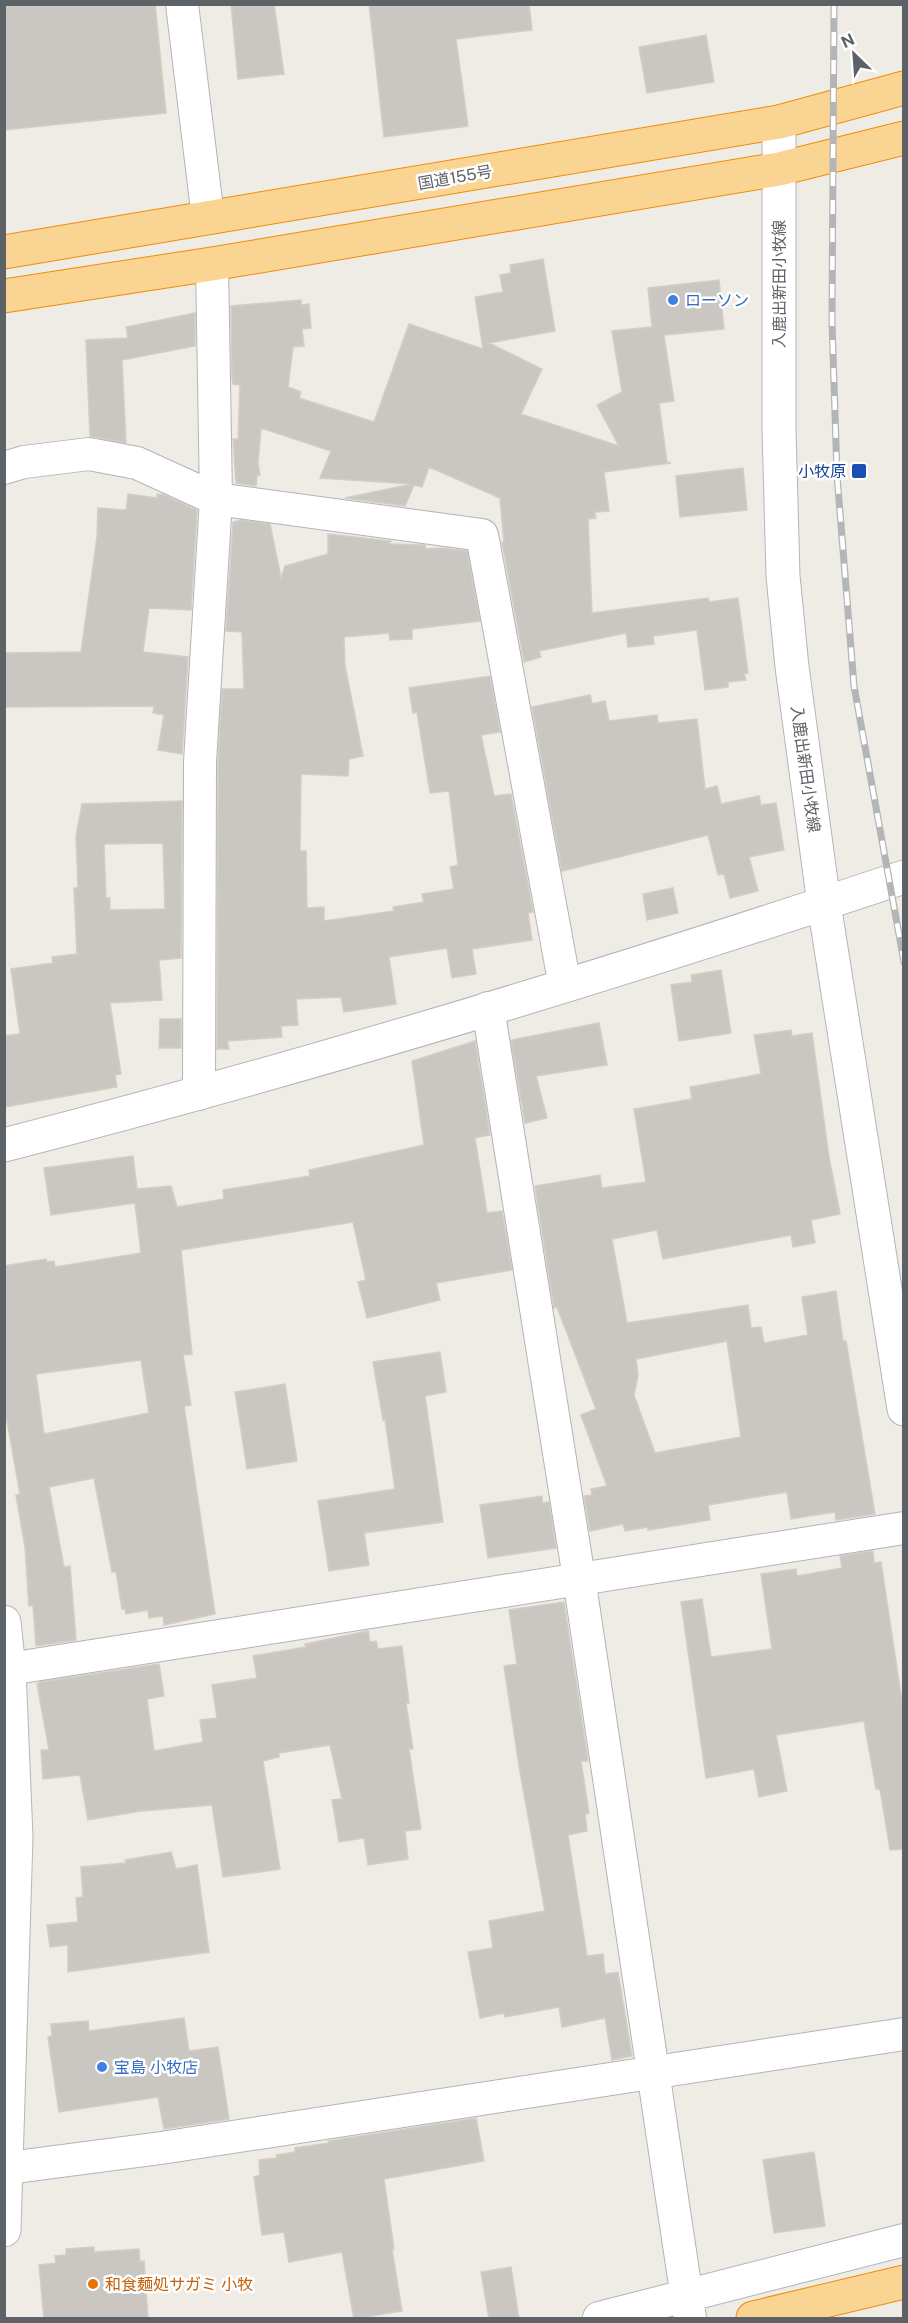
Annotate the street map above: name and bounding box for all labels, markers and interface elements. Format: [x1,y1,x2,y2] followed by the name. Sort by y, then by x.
[824,24,884,84] north arrow
[838,30,858,52] text: N
[416,162,494,193] street label: 国道155号
[770,220,789,348] street label: 入鹿出新田小牧線
[685,291,749,310] place label: ローソン
[666,293,680,307] marker: ローソン
[798,462,846,481] place label: 小牧原
[850,462,868,480] marker: 小牧原
[787,704,824,834] street label: 入鹿出新田小牧線
[114,2058,198,2077] place label: 宝島 小牧店
[95,2060,109,2074] marker: 宝島 小牧店
[105,2275,253,2294] place label: 和食麺処サガミ 小牧
[86,2277,100,2291] marker: 和食麺処サガミ 小牧

